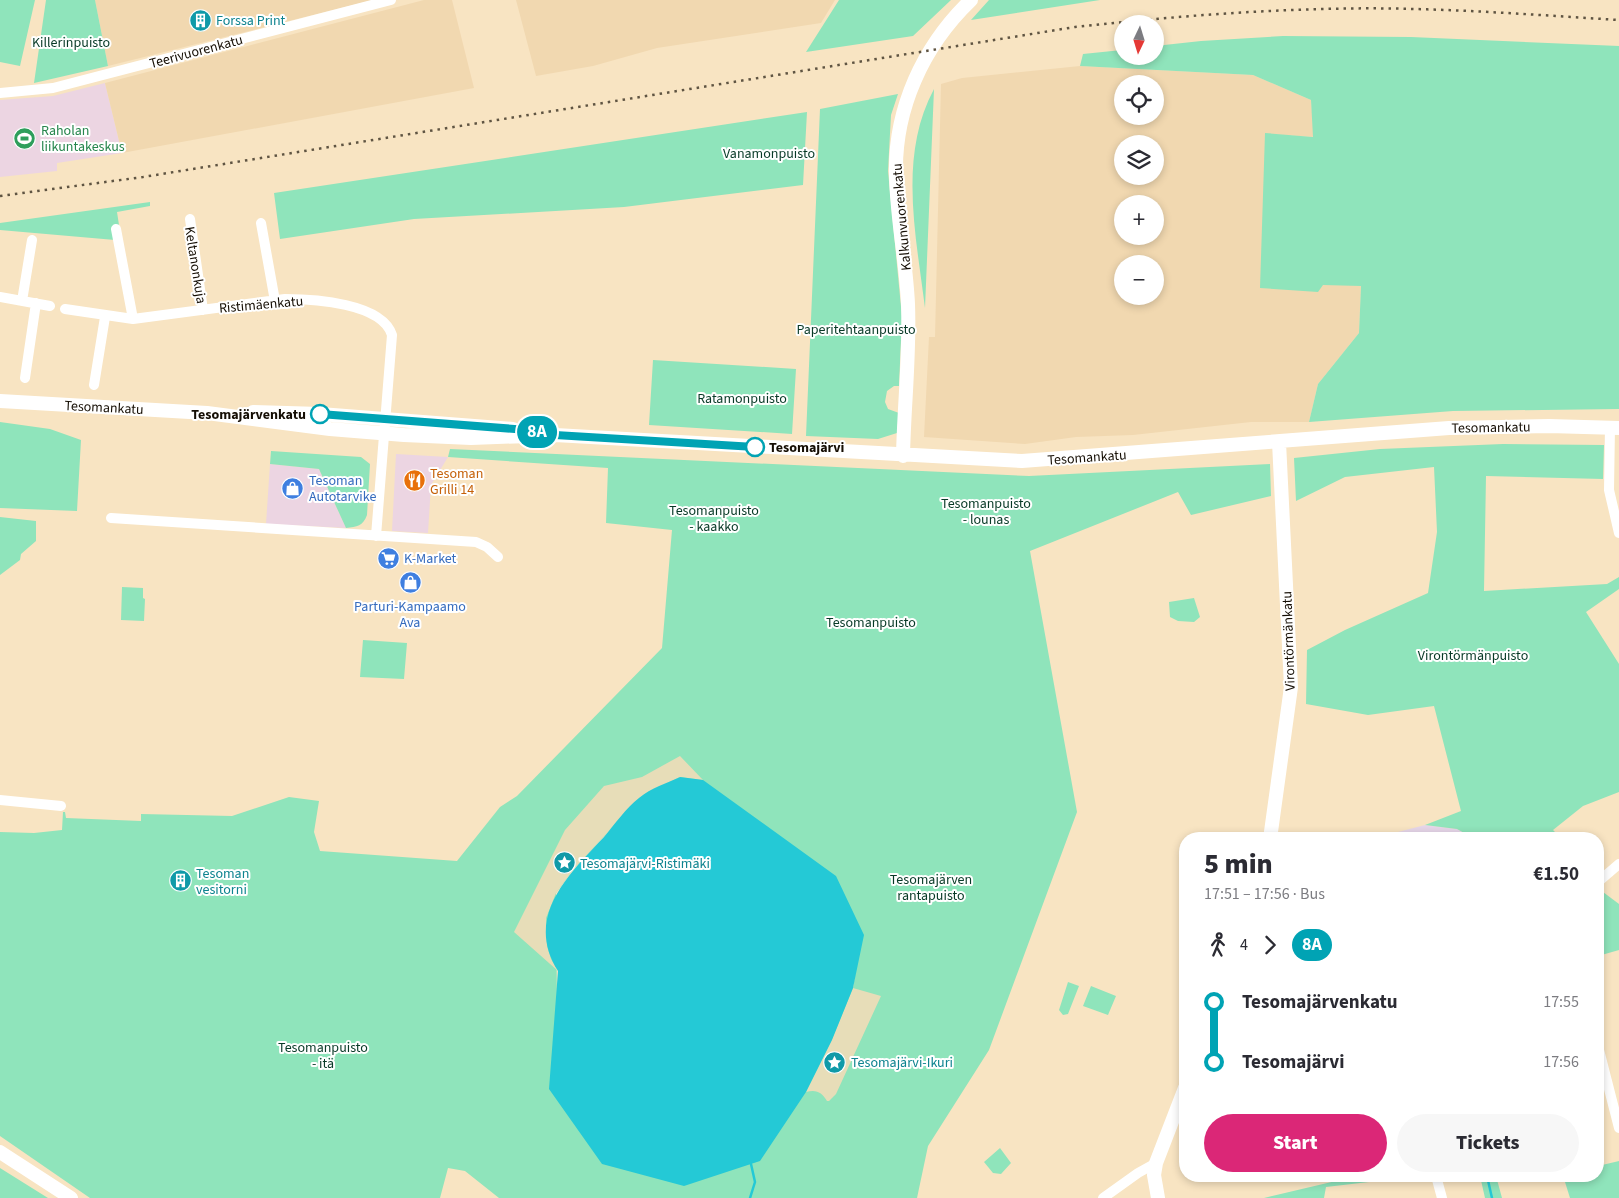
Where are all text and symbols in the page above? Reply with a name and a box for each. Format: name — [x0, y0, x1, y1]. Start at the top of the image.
building icon: Forssa Print — [188, 8, 212, 32]
place label: Forssa Print — [216, 11, 286, 31]
north arrow — [1114, 15, 1164, 65]
map controls — [1114, 15, 1164, 305]
street label: Teerivuorenkatu — [147, 30, 245, 74]
park label: Killerinpuisto — [32, 33, 110, 53]
button: locate — [1114, 75, 1164, 125]
place label: Raholan liikuntakeskus — [41, 121, 125, 157]
sports icon: Raholan liikuntakeskus — [13, 126, 37, 150]
button: layers — [1114, 135, 1164, 185]
park label: Vanamonpuisto — [723, 144, 815, 164]
street label: Kalkunvuorenkatu — [887, 162, 917, 271]
button: + — [1114, 195, 1164, 245]
street label: Keltanonkuja — [179, 225, 211, 305]
button: − — [1114, 255, 1164, 305]
street label: Ristimäenkatu — [218, 291, 304, 319]
park label: Paperitehtaanpuisto — [796, 320, 916, 340]
park label: Ratamonpuisto — [697, 389, 787, 409]
street label: Tesomankatu — [64, 396, 144, 420]
marker: Tesomajärvenkatu — [310, 404, 330, 424]
place label: Tesomajärvenkatu — [191, 405, 306, 425]
line badge: 8A — [514, 416, 560, 448]
street label: Tesomankatu — [1451, 417, 1531, 439]
text: 8A — [527, 419, 547, 444]
marker: Tesomajärvi — [745, 437, 765, 457]
place label: Tesomajärvi — [769, 438, 845, 458]
street label: Tesomankatu — [1047, 445, 1127, 471]
place label: Tesoman Grilli 14 — [430, 464, 483, 500]
restaurant icon: Tesoman Grilli 14 — [402, 469, 426, 493]
place label: Tesoman Autotarvike — [309, 471, 376, 507]
shop icon: Tesoman Autotarvike — [281, 476, 305, 500]
park label: Tesomanpuisto - lounas — [941, 494, 1031, 530]
park label: Tesomanpuisto - kaakko — [669, 501, 759, 537]
supermarket icon: K-Market — [376, 546, 400, 570]
place label: K-Market — [404, 549, 457, 569]
shop icon: Parturi-Kampaamo Ava — [398, 571, 422, 595]
street label: Virontörmänkatu — [1277, 591, 1301, 691]
place label: Parturi-Kampaamo Ava — [354, 597, 466, 633]
park label: Tesomanpuisto — [826, 613, 916, 633]
park label: Virontörmänpuisto — [1418, 646, 1528, 666]
text: 5 min — [1204, 844, 1273, 884]
place icon: Tesomajärvi-Ristimäki — [552, 851, 576, 875]
place label: Tesomajärvi-Ristimäki — [580, 854, 710, 874]
text: €1.50 — [1533, 861, 1579, 888]
place label: Tesoman vesitorni — [196, 864, 249, 900]
building icon: Tesoman vesitorni — [168, 869, 192, 893]
park label: Tesomajärven rantapuisto — [890, 870, 972, 906]
text: 17:51 – 17:56 · Bus — [1204, 883, 1325, 905]
icon: walk — [1204, 931, 1232, 959]
icon: forward — [1256, 931, 1284, 959]
text: 8A — [1302, 932, 1322, 957]
text: 4 — [1240, 934, 1248, 956]
text: Tesomajärvenkatu — [1242, 989, 1398, 1016]
text: 17:55 — [1543, 991, 1579, 1013]
park label: Tesomanpuisto - itä — [278, 1038, 368, 1074]
text: Tesomajärvi — [1242, 1049, 1344, 1076]
place icon: Tesomajärvi-Ikuri — [823, 1050, 847, 1074]
text: 17:56 — [1543, 1051, 1579, 1073]
place label: Tesomajärvi-Ikuri — [851, 1053, 953, 1073]
button: Start — [1204, 1114, 1387, 1172]
button: Tickets — [1397, 1114, 1579, 1172]

